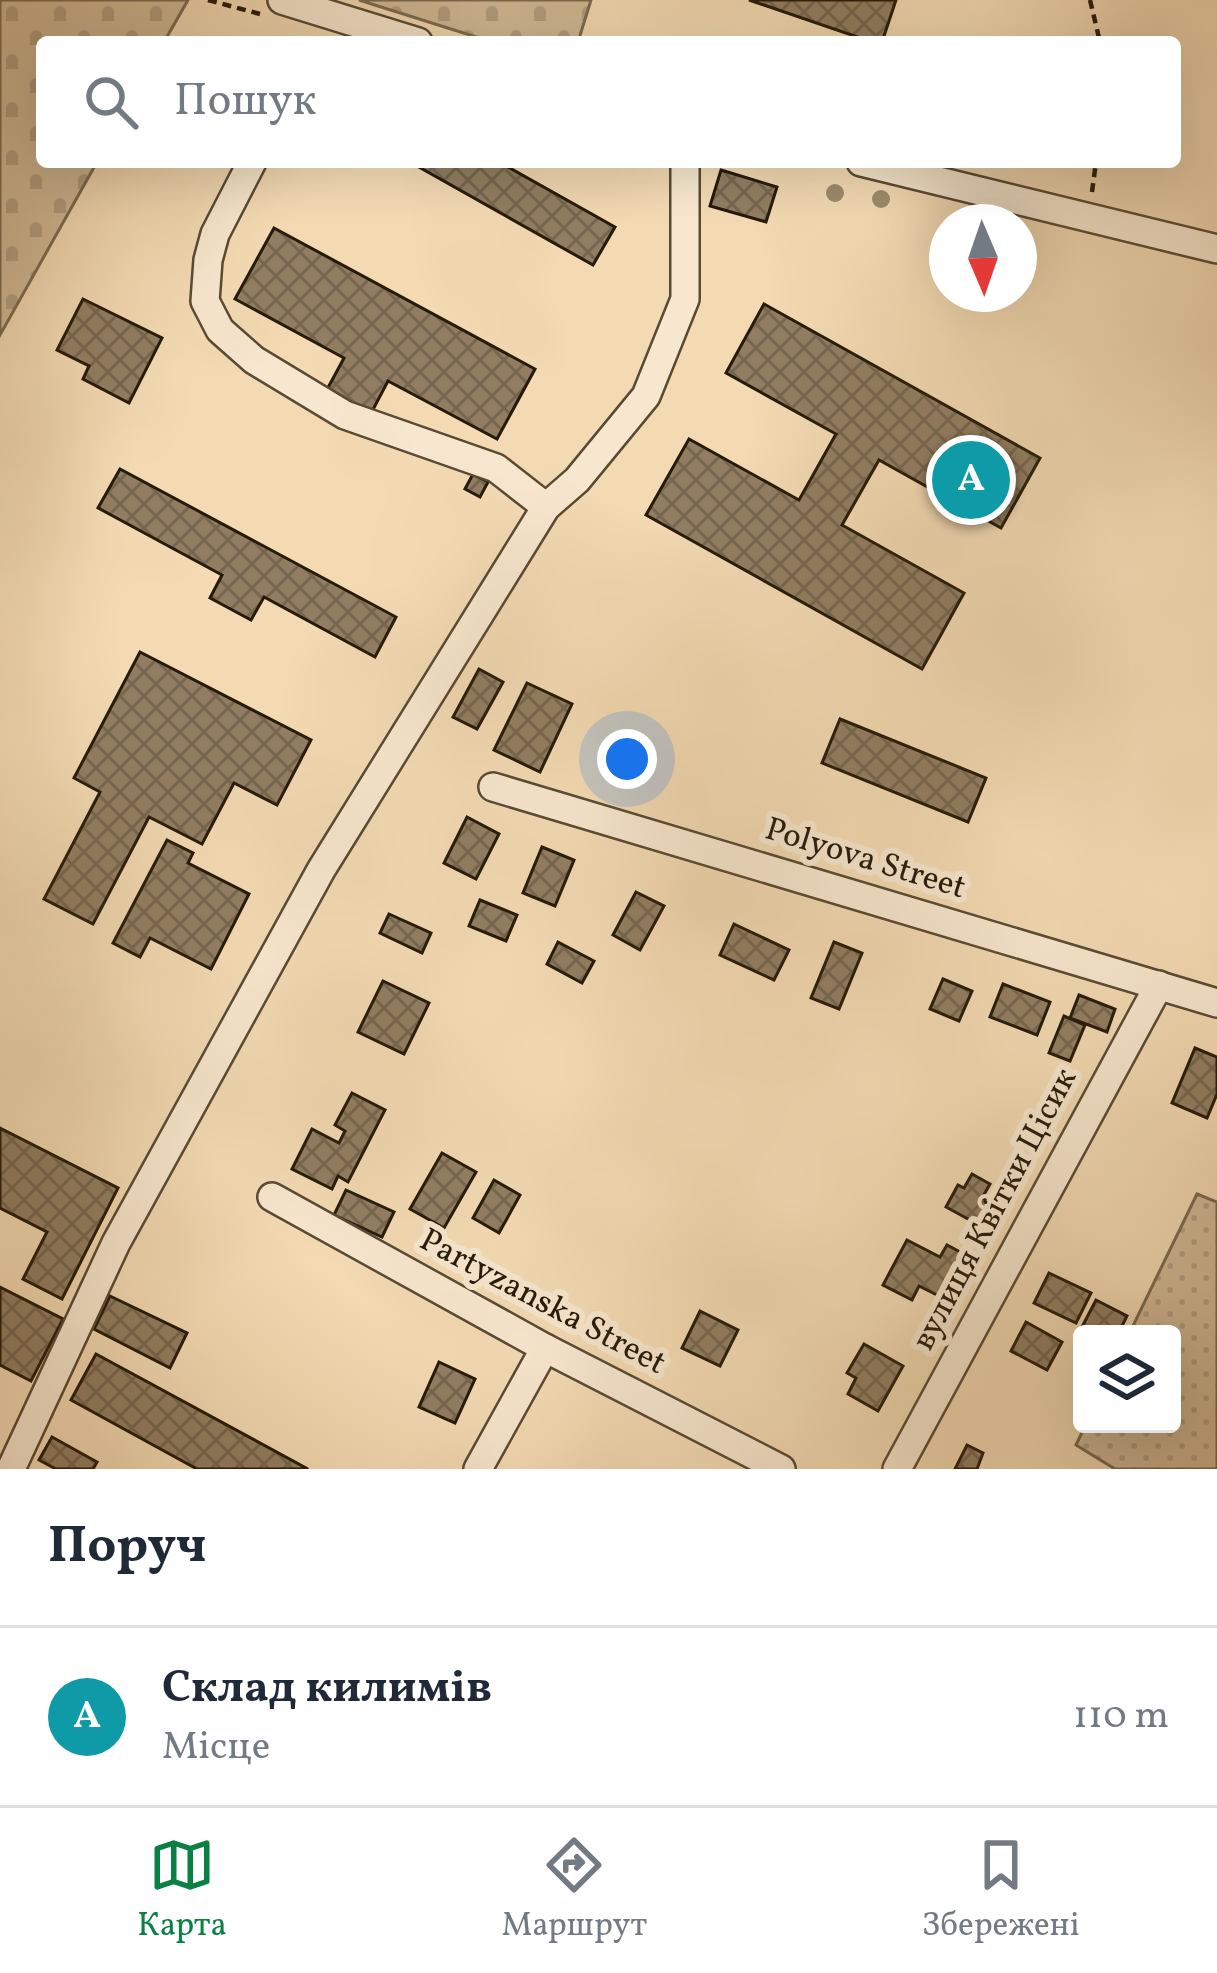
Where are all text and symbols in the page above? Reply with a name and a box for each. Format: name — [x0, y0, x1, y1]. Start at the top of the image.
search box — [36, 36, 1181, 168]
icon: search — [78, 69, 144, 135]
text: Пошук — [174, 71, 317, 134]
north arrow — [929, 204, 1037, 312]
pin: A — [932, 435, 1010, 525]
your location — [597, 729, 657, 789]
street label: Polyova Street — [759, 808, 971, 912]
street label: вулиця Квітки Цісик — [902, 1061, 1090, 1359]
street label: Partyzanska Street — [411, 1219, 673, 1387]
map controls — [1073, 1325, 1181, 1433]
button: layers — [1073, 1325, 1181, 1433]
text: Поруч — [48, 1512, 206, 1583]
text: Склад килимів — [162, 1658, 492, 1721]
text: A — [73, 1690, 101, 1744]
text: 110 m — [1073, 1690, 1169, 1744]
text: Місце — [162, 1721, 270, 1775]
tab: Карта — [137, 1832, 227, 1950]
tab: Маршрут — [501, 1832, 647, 1950]
tab: Збережені — [922, 1832, 1080, 1950]

